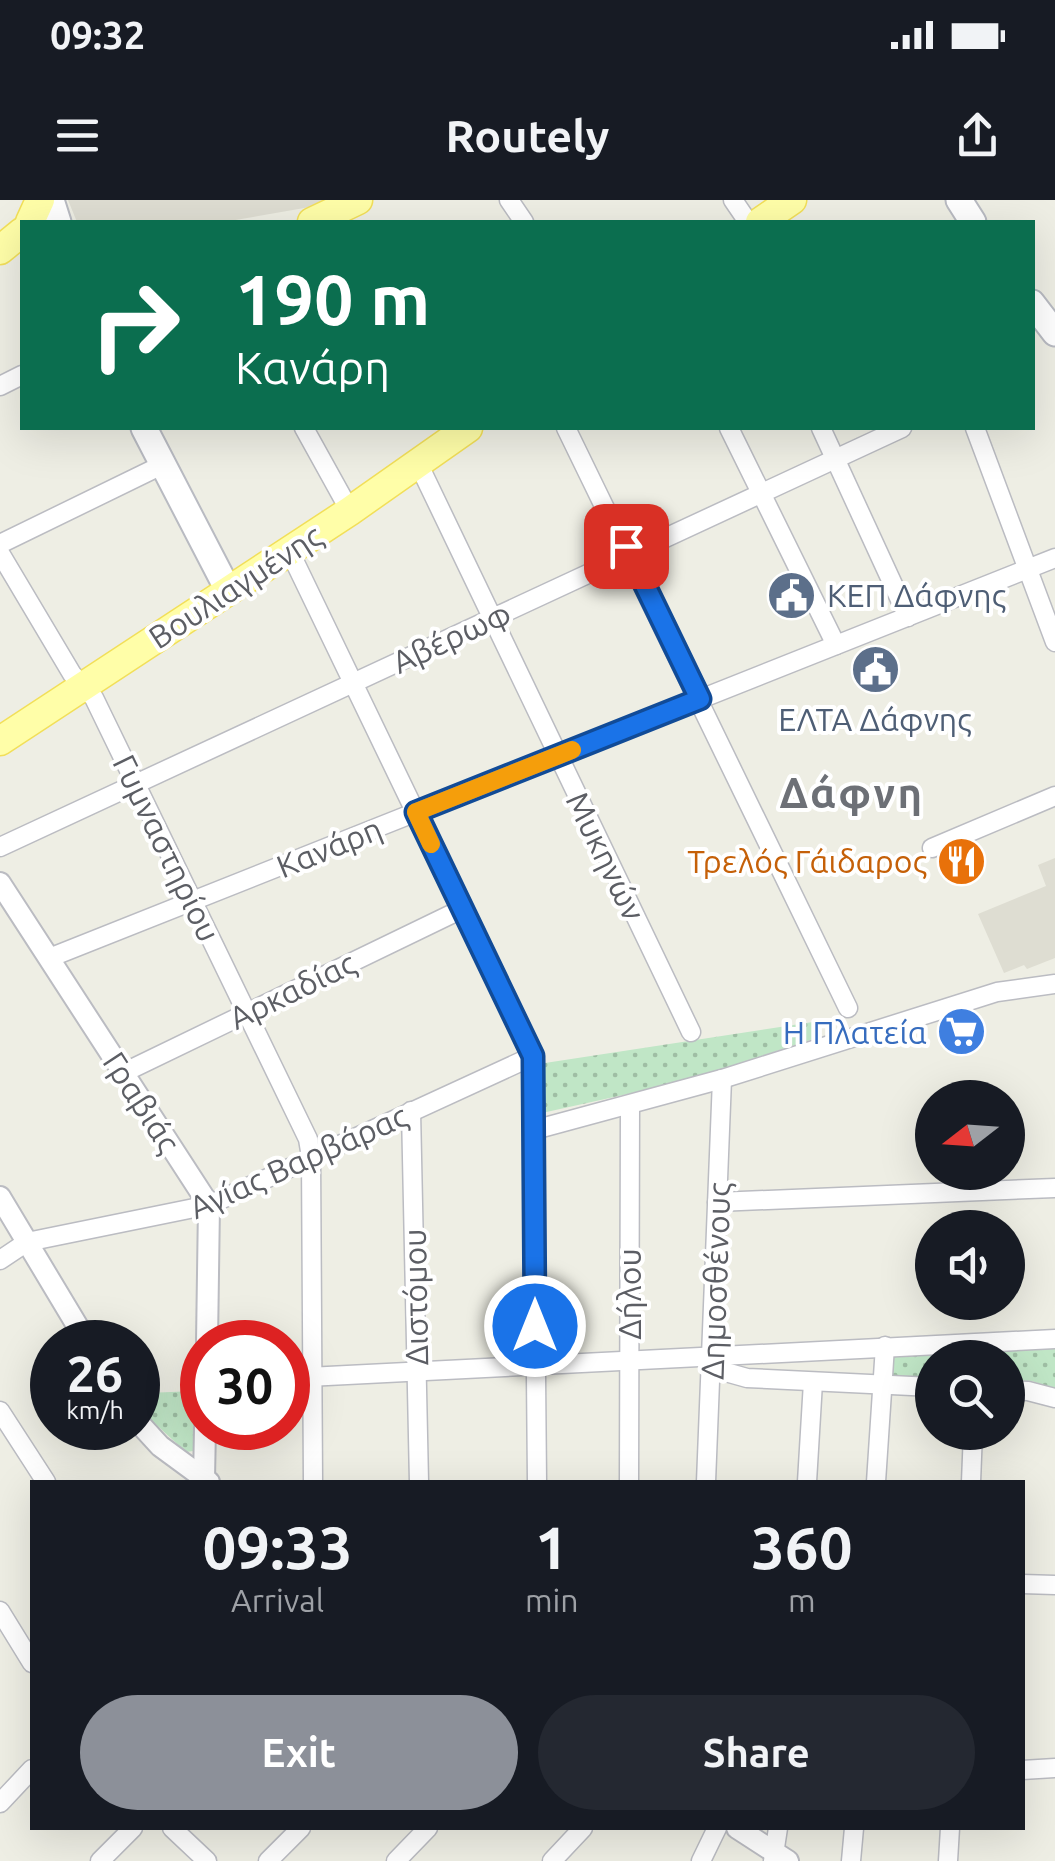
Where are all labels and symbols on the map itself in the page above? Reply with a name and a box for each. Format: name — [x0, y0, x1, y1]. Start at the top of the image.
pin — [584, 504, 669, 589]
street label: Βουλιαγμένης — [142, 517, 329, 656]
public building icon: ΚΕΠ Δάφνης — [766, 569, 818, 621]
place label: ΚΕΠ Δάφνης — [827, 577, 1006, 614]
street label: Αβέρωφ — [386, 594, 516, 680]
public building icon: ΕΛΤΑ Δάφνης — [849, 643, 901, 695]
place label: ΕΛΤΑ Δάφνης — [778, 701, 972, 738]
street label: Γυμναστηρίου — [106, 749, 228, 947]
district label: Δάφνη — [779, 769, 925, 816]
street label: Μυκηνών — [560, 786, 652, 926]
street label: Κανάρη — [271, 810, 387, 884]
restaurant icon: Τρελός Γάιδαρος — [936, 835, 988, 887]
place label: Τρελός Γάιδαρος — [687, 843, 927, 880]
street label: Αρκαδίας — [223, 944, 361, 1037]
supermarket icon: Η Πλατεία — [936, 1006, 988, 1058]
place label: Η Πλατεία — [783, 1014, 927, 1050]
street label: Γραβιάς — [96, 1045, 188, 1159]
north arrow — [915, 1080, 1025, 1190]
street label: Αγίας Βαρβάρας — [183, 1097, 413, 1226]
street label: Δημοσθένους — [694, 1182, 737, 1380]
street label: Διστόμου — [396, 1228, 434, 1366]
street label: Δήλου — [611, 1248, 647, 1340]
position arrow — [483, 1274, 587, 1378]
speed limit sign: 30 — [180, 1320, 310, 1450]

